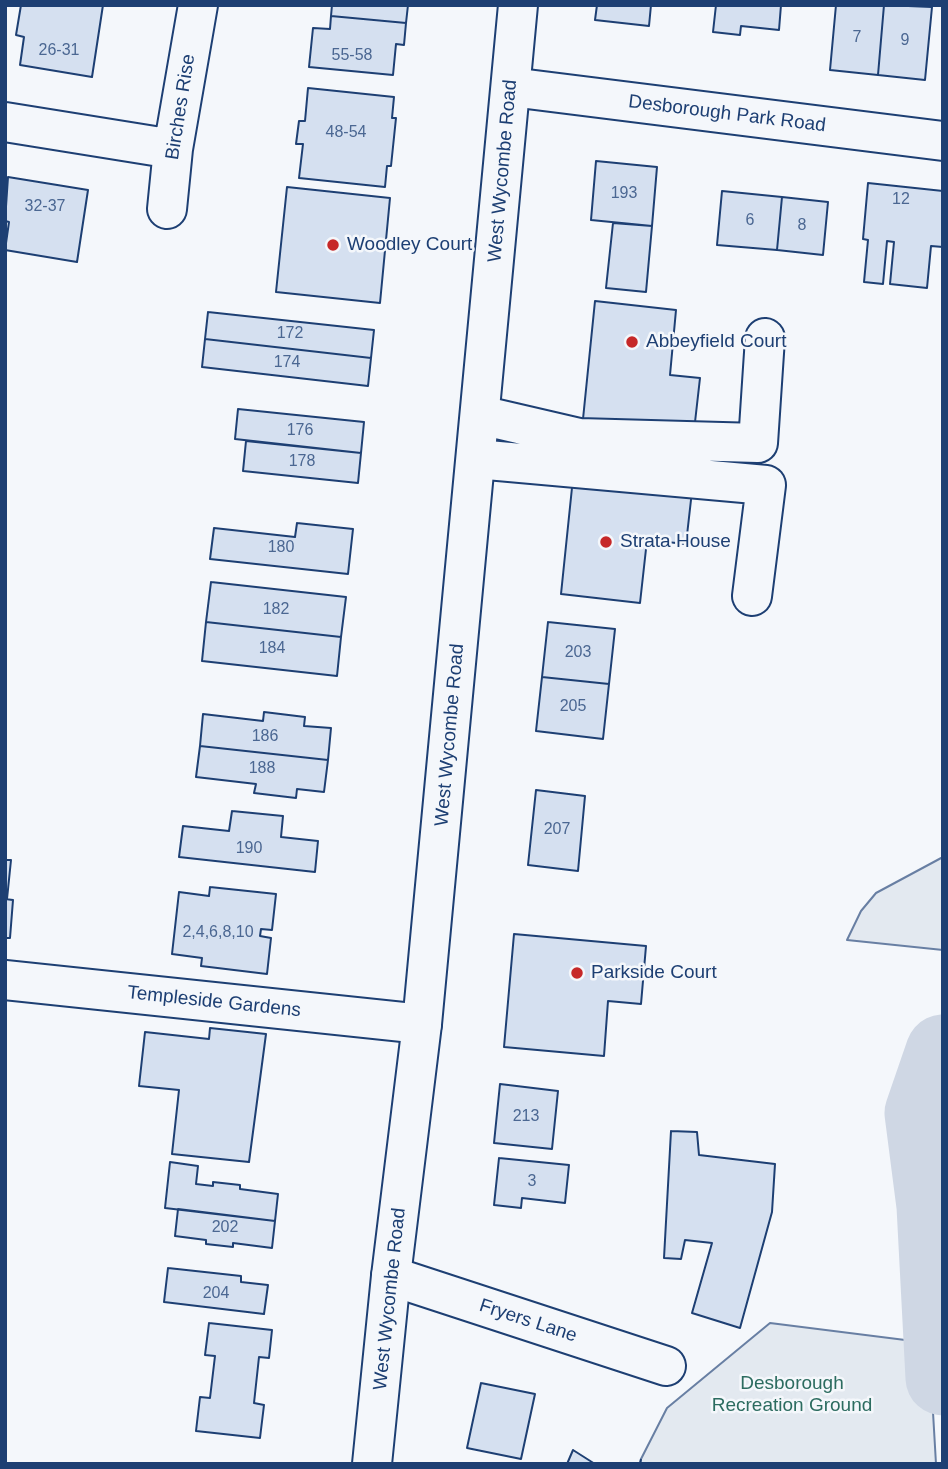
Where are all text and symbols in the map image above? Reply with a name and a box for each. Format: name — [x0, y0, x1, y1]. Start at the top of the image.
house number: 7 — [853, 28, 861, 48]
house number: 9 — [901, 31, 909, 51]
house number: 26-31 — [39, 41, 79, 61]
house number: 55-58 — [332, 46, 372, 66]
street label: Birches Rise — [161, 53, 201, 161]
street label: West Wycombe Road — [484, 79, 522, 263]
street label: Desborough Park Road — [627, 91, 827, 137]
house number: 48-54 — [326, 123, 366, 143]
house number: 193 — [611, 184, 637, 204]
house number: 12 — [892, 190, 910, 210]
house number: 32-37 — [25, 197, 65, 217]
house number: 6 — [746, 211, 754, 231]
house number: 8 — [798, 216, 806, 236]
place label: Woodley Court — [347, 234, 472, 256]
marker: Woodley Court — [325, 237, 341, 253]
house number: 172 — [277, 324, 303, 344]
place label: Abbeyfield Court — [646, 331, 786, 353]
marker: Abbeyfield Court — [624, 334, 640, 350]
house number: 174 — [274, 353, 300, 373]
house number: 176 — [287, 421, 313, 441]
house number: 178 — [289, 452, 315, 472]
place label: Strata House — [620, 531, 731, 553]
marker: Strata House — [598, 534, 614, 550]
house number: 180 — [268, 538, 294, 558]
house number: 182 — [263, 600, 289, 620]
house number: 184 — [259, 639, 285, 659]
street label: West Wycombe Road — [431, 643, 469, 827]
house number: 203 — [565, 643, 591, 663]
house number: 205 — [560, 697, 586, 717]
house number: 186 — [252, 727, 278, 747]
house number: 188 — [249, 759, 275, 779]
house number: 207 — [544, 820, 570, 840]
house number: 190 — [236, 839, 262, 859]
house number: 2,4,6,8,10 — [182, 923, 254, 943]
place label: Parkside Court — [591, 962, 717, 984]
marker: Parkside Court — [569, 965, 585, 981]
street label: Templeside Gardens — [126, 982, 302, 1022]
house number: 213 — [513, 1107, 539, 1127]
house number: 3 — [528, 1172, 536, 1192]
street label: West Wycombe Road — [369, 1207, 411, 1391]
house number: 202 — [212, 1218, 238, 1238]
house number: 204 — [203, 1284, 229, 1304]
street label: Fryers Lane — [476, 1294, 580, 1348]
park label: Desborough Recreation Ground — [712, 1373, 872, 1417]

